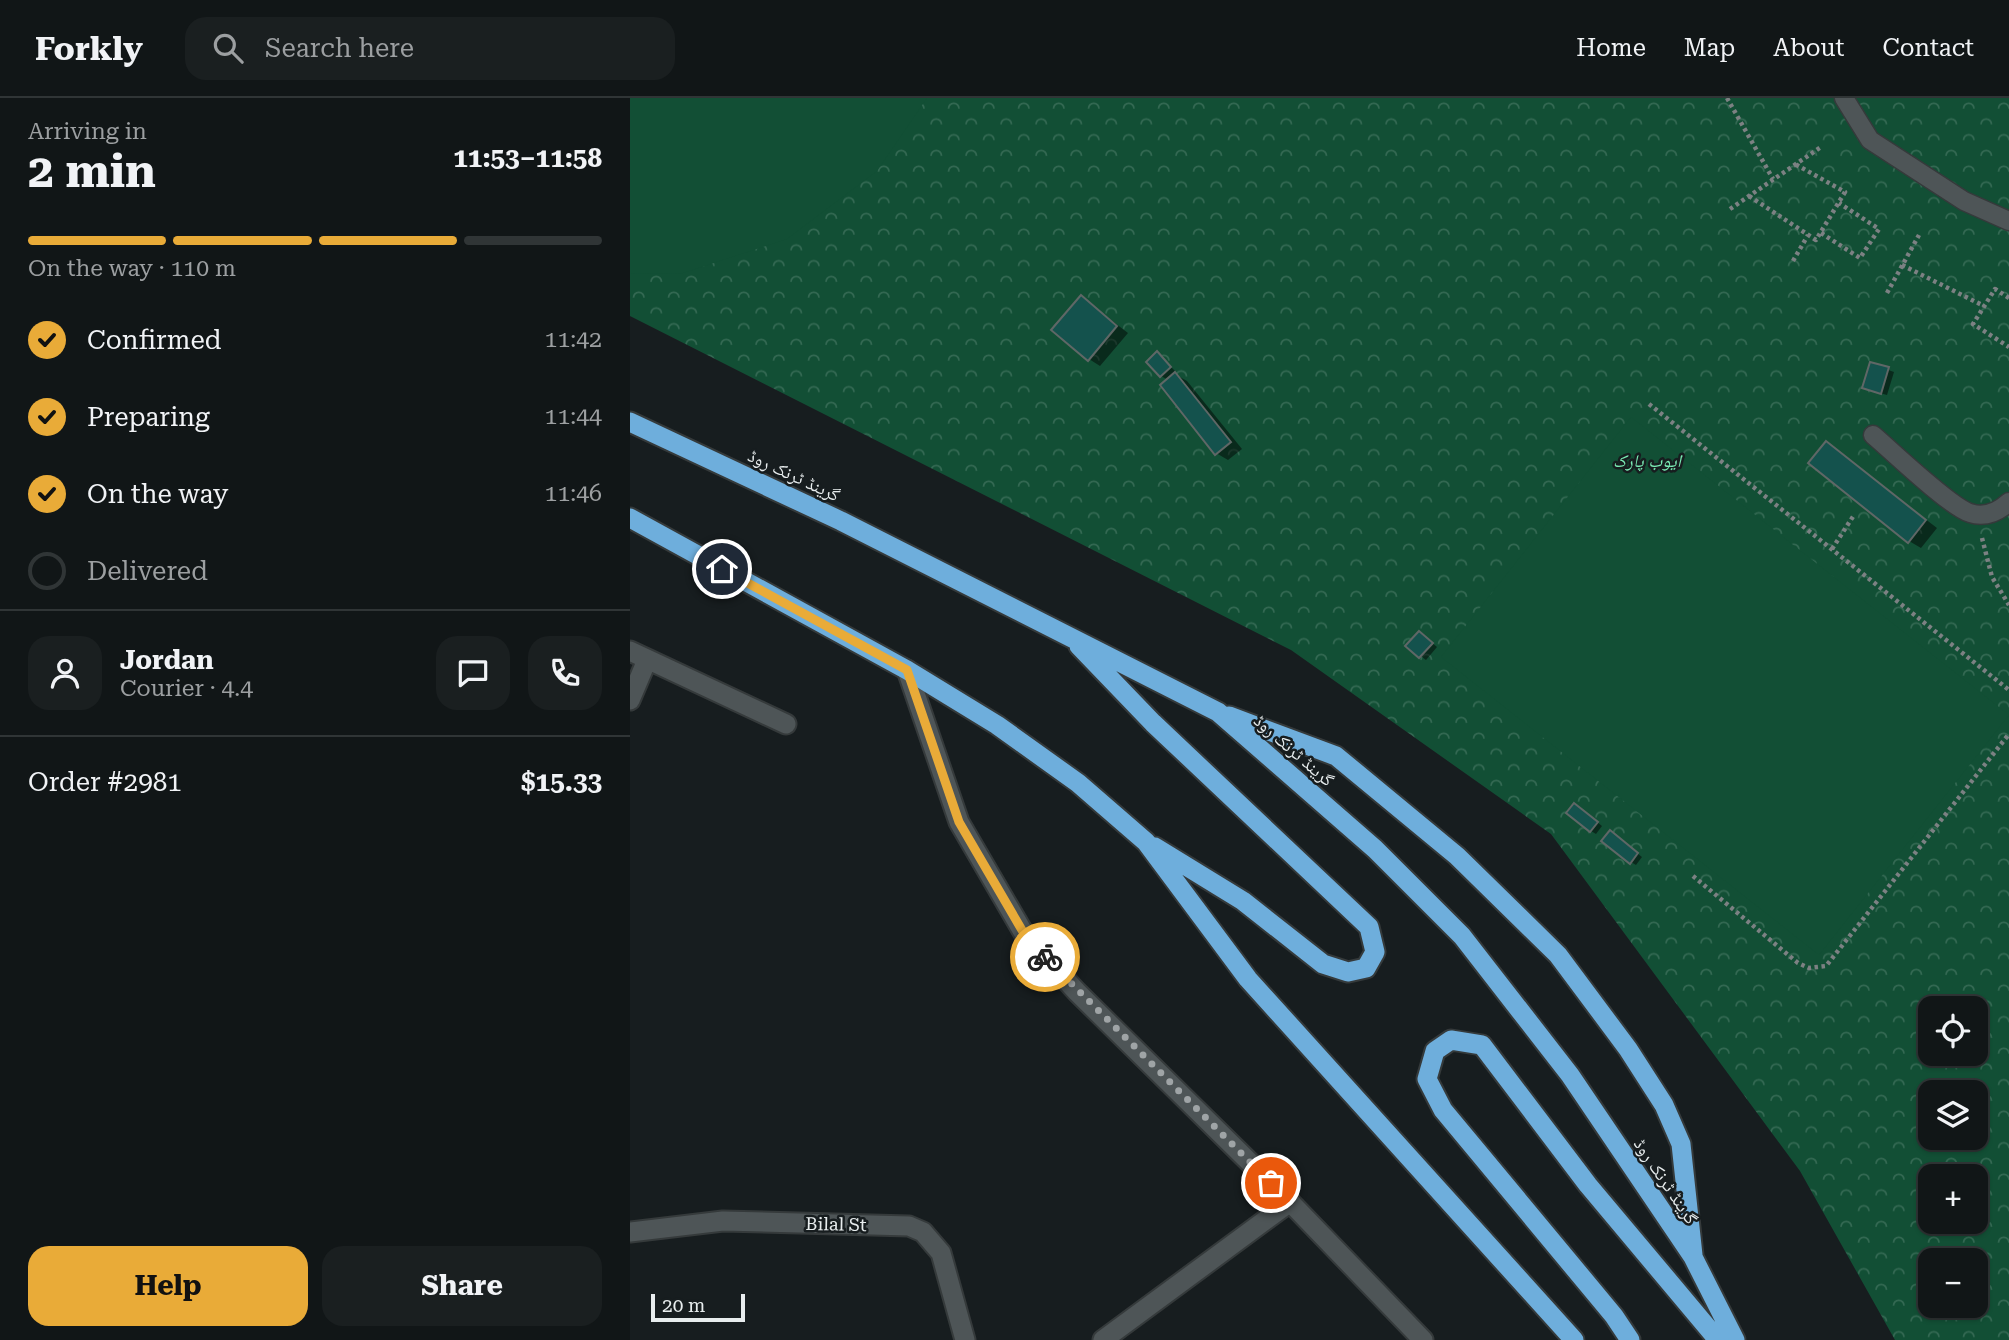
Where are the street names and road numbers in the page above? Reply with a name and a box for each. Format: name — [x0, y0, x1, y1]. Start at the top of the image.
street label: گرینڈ ٹرنک روڈ — [745, 445, 844, 506]
street label: گرینڈ ٹرنک روڈ — [1250, 710, 1339, 791]
street label: گرینڈ ٹرنک روڈ — [1629, 1134, 1703, 1229]
street label: Bilal St — [805, 1213, 867, 1235]

